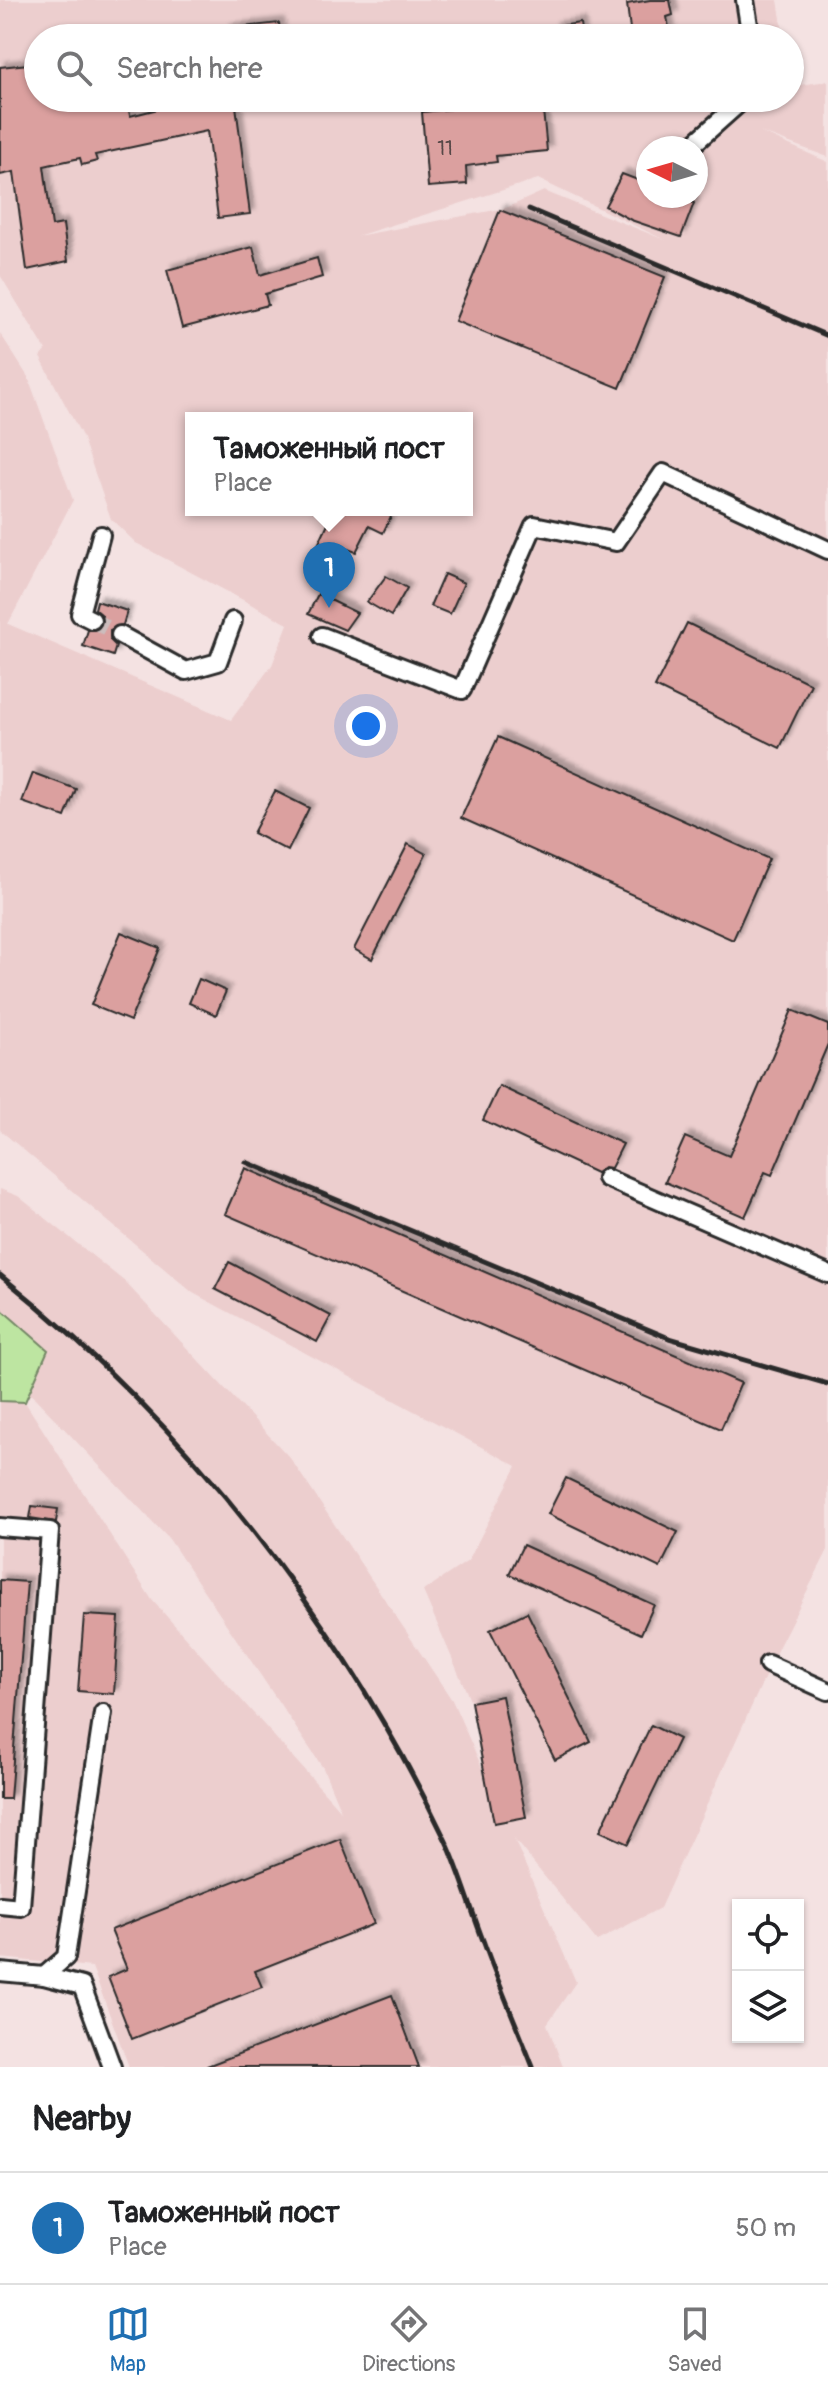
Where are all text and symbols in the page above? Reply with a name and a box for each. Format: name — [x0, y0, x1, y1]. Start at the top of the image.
search box — [24, 24, 804, 112]
icon: search — [52, 46, 96, 90]
text: Search here — [116, 50, 263, 87]
house number: 11 — [437, 136, 453, 161]
north arrow — [636, 136, 708, 208]
popup — [185, 412, 473, 516]
text: Таможенный пост — [213, 430, 445, 467]
text: Place — [213, 467, 272, 499]
pin: 1 — [303, 542, 355, 608]
your location — [346, 706, 386, 746]
map controls — [732, 1899, 804, 2043]
button: locate — [732, 1899, 804, 1971]
button: layers — [732, 1971, 804, 2043]
text: Nearby — [32, 2098, 131, 2141]
text: Таможенный пост — [108, 2194, 340, 2231]
text: 1 — [53, 2212, 63, 2244]
text: 50 m — [735, 2212, 796, 2244]
text: Place — [108, 2231, 167, 2263]
tab: Map — [106, 2302, 150, 2378]
tab: Directions — [362, 2302, 455, 2378]
tab: Saved — [667, 2302, 722, 2378]

